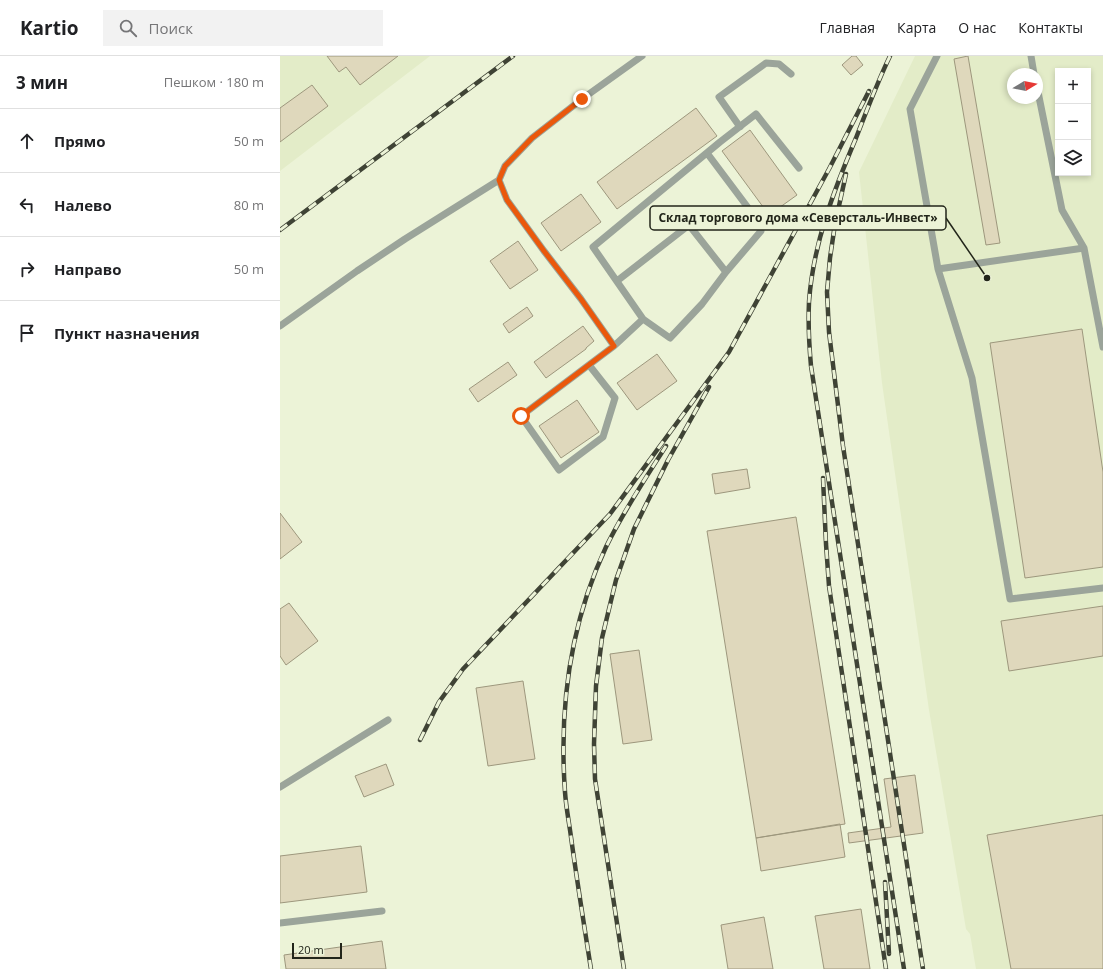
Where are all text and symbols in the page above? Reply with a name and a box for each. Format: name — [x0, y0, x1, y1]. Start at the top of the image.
search box — [103, 10, 383, 46]
text: Kartio — [20, 15, 79, 41]
icon: search — [117, 17, 139, 39]
text: Поиск — [149, 18, 193, 38]
text: Главная — [820, 18, 875, 37]
text: Карта — [897, 18, 936, 37]
text: О нас — [958, 18, 996, 37]
text: Контакты — [1018, 18, 1083, 37]
north arrow — [1007, 68, 1043, 104]
map controls — [1055, 68, 1091, 176]
button: + — [1055, 68, 1091, 104]
text: 3 мин — [16, 71, 68, 94]
text: Пешком · 180 m — [164, 73, 264, 91]
route end — [573, 90, 591, 108]
button: − — [1055, 104, 1091, 140]
icon: ahead — [16, 130, 38, 152]
text: Прямо — [54, 131, 106, 151]
text: 50 m — [234, 132, 264, 150]
button: layers — [1055, 140, 1091, 176]
icon: left — [16, 194, 38, 216]
text: Налево — [54, 195, 112, 215]
text: 80 m — [234, 196, 264, 214]
callout: Склад торгового дома «Северсталь-Инвест» — [650, 206, 946, 230]
text: Склад торгового дома «Северсталь-Инвест» — [658, 209, 938, 226]
icon: right — [16, 258, 38, 280]
text: Направо — [54, 259, 122, 279]
text: 50 m — [234, 260, 264, 278]
icon: arrive — [16, 322, 38, 344]
text: Пункт назначения — [54, 323, 200, 343]
route start — [512, 407, 530, 425]
scale bar — [292, 941, 342, 960]
text: 20 m — [298, 942, 324, 957]

